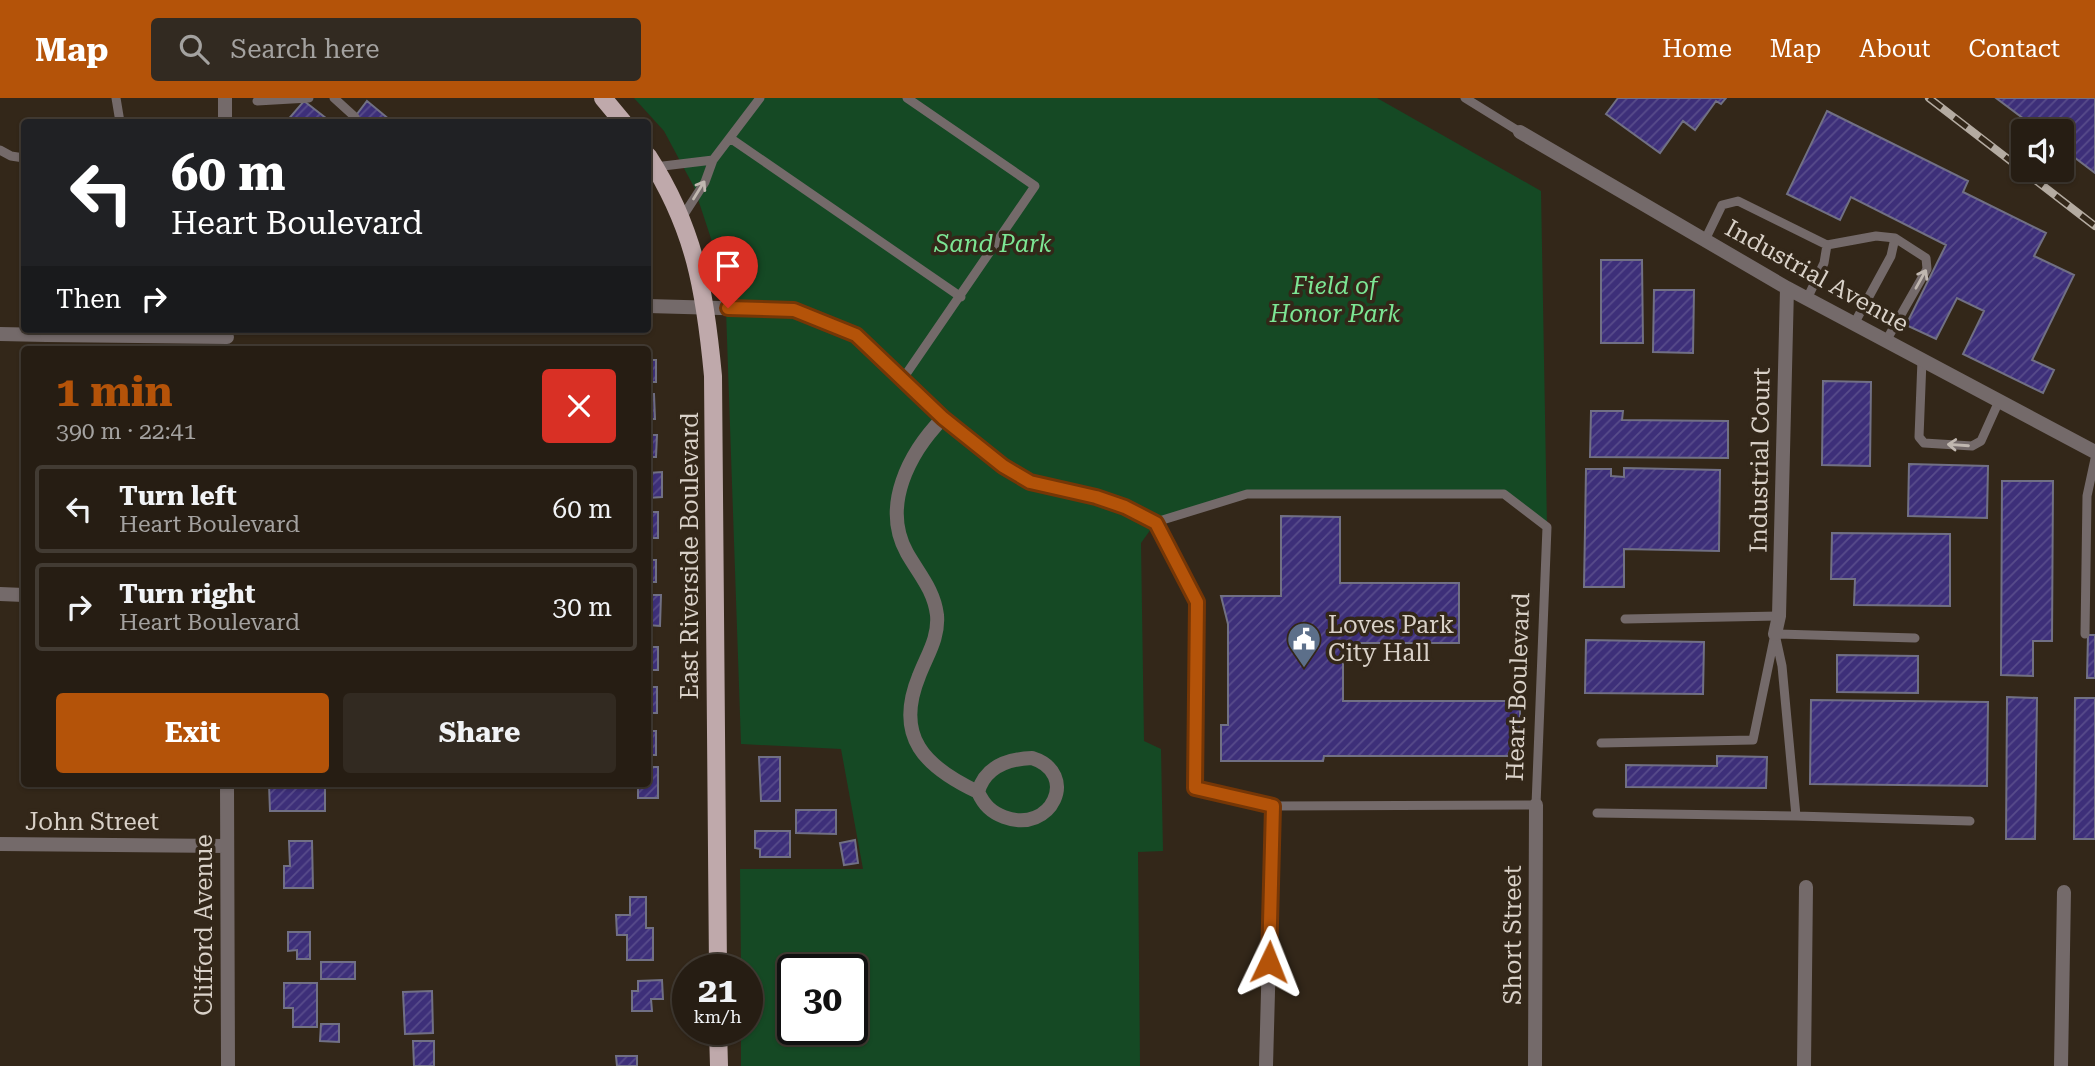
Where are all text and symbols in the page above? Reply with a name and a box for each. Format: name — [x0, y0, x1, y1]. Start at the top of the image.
search box — [151, 18, 641, 81]
text: Map — [35, 30, 109, 69]
icon: search — [175, 30, 213, 68]
text: Search here — [231, 34, 380, 64]
text: Home — [1662, 35, 1732, 63]
text: Map — [1770, 35, 1821, 63]
text: About — [1859, 35, 1930, 63]
text: Contact — [1968, 35, 2060, 63]
map controls — [2011, 119, 2074, 182]
button: sound — [2011, 119, 2074, 182]
text: 60 m — [171, 145, 286, 202]
icon: left — [56, 147, 147, 238]
one-way arrow — [693, 181, 707, 201]
text: Heart Boulevard — [171, 204, 423, 242]
street label: Industrial Avenue — [1720, 214, 1914, 338]
park label: Sand Park — [933, 230, 1052, 258]
pin — [698, 236, 758, 308]
icon: arrive — [709, 247, 747, 285]
one-way arrow — [1914, 269, 1928, 289]
park label: Field of Honor Park — [1269, 272, 1400, 328]
icon: right — [135, 280, 173, 318]
text: Then — [56, 284, 121, 314]
text: 1 min — [56, 367, 173, 416]
street label: Industrial Court — [1744, 367, 1776, 553]
button: close — [542, 369, 616, 443]
street label: East Riverside Boulevard — [676, 412, 704, 700]
text: 390 m · 22:41 — [56, 418, 196, 445]
one-way arrow — [1947, 438, 1970, 451]
text: Turn left — [119, 481, 237, 511]
icon: left — [60, 490, 98, 528]
text: 60 m — [553, 494, 612, 524]
text: Heart Boulevard — [119, 511, 300, 538]
text: Turn right — [119, 579, 255, 609]
icon: right — [60, 588, 98, 626]
text: 30 m — [553, 592, 612, 622]
street label: Heart Boulevard — [1501, 592, 1535, 782]
text: Heart Boulevard — [119, 609, 300, 636]
place label: Loves Park City Hall — [1328, 611, 1454, 667]
public building icon: Loves Park City Hall — [1285, 620, 1323, 669]
button: Exit — [56, 693, 329, 773]
button: Share — [343, 693, 616, 773]
street label: John Street — [25, 808, 159, 836]
street label: Clifford Avenue — [190, 834, 218, 1016]
street label: Short Street — [1499, 865, 1527, 1005]
position arrow — [1232, 925, 1306, 999]
speed limit sign: 30 — [777, 954, 868, 1045]
text: 21 — [698, 970, 737, 1011]
text: km/h — [693, 1006, 742, 1027]

